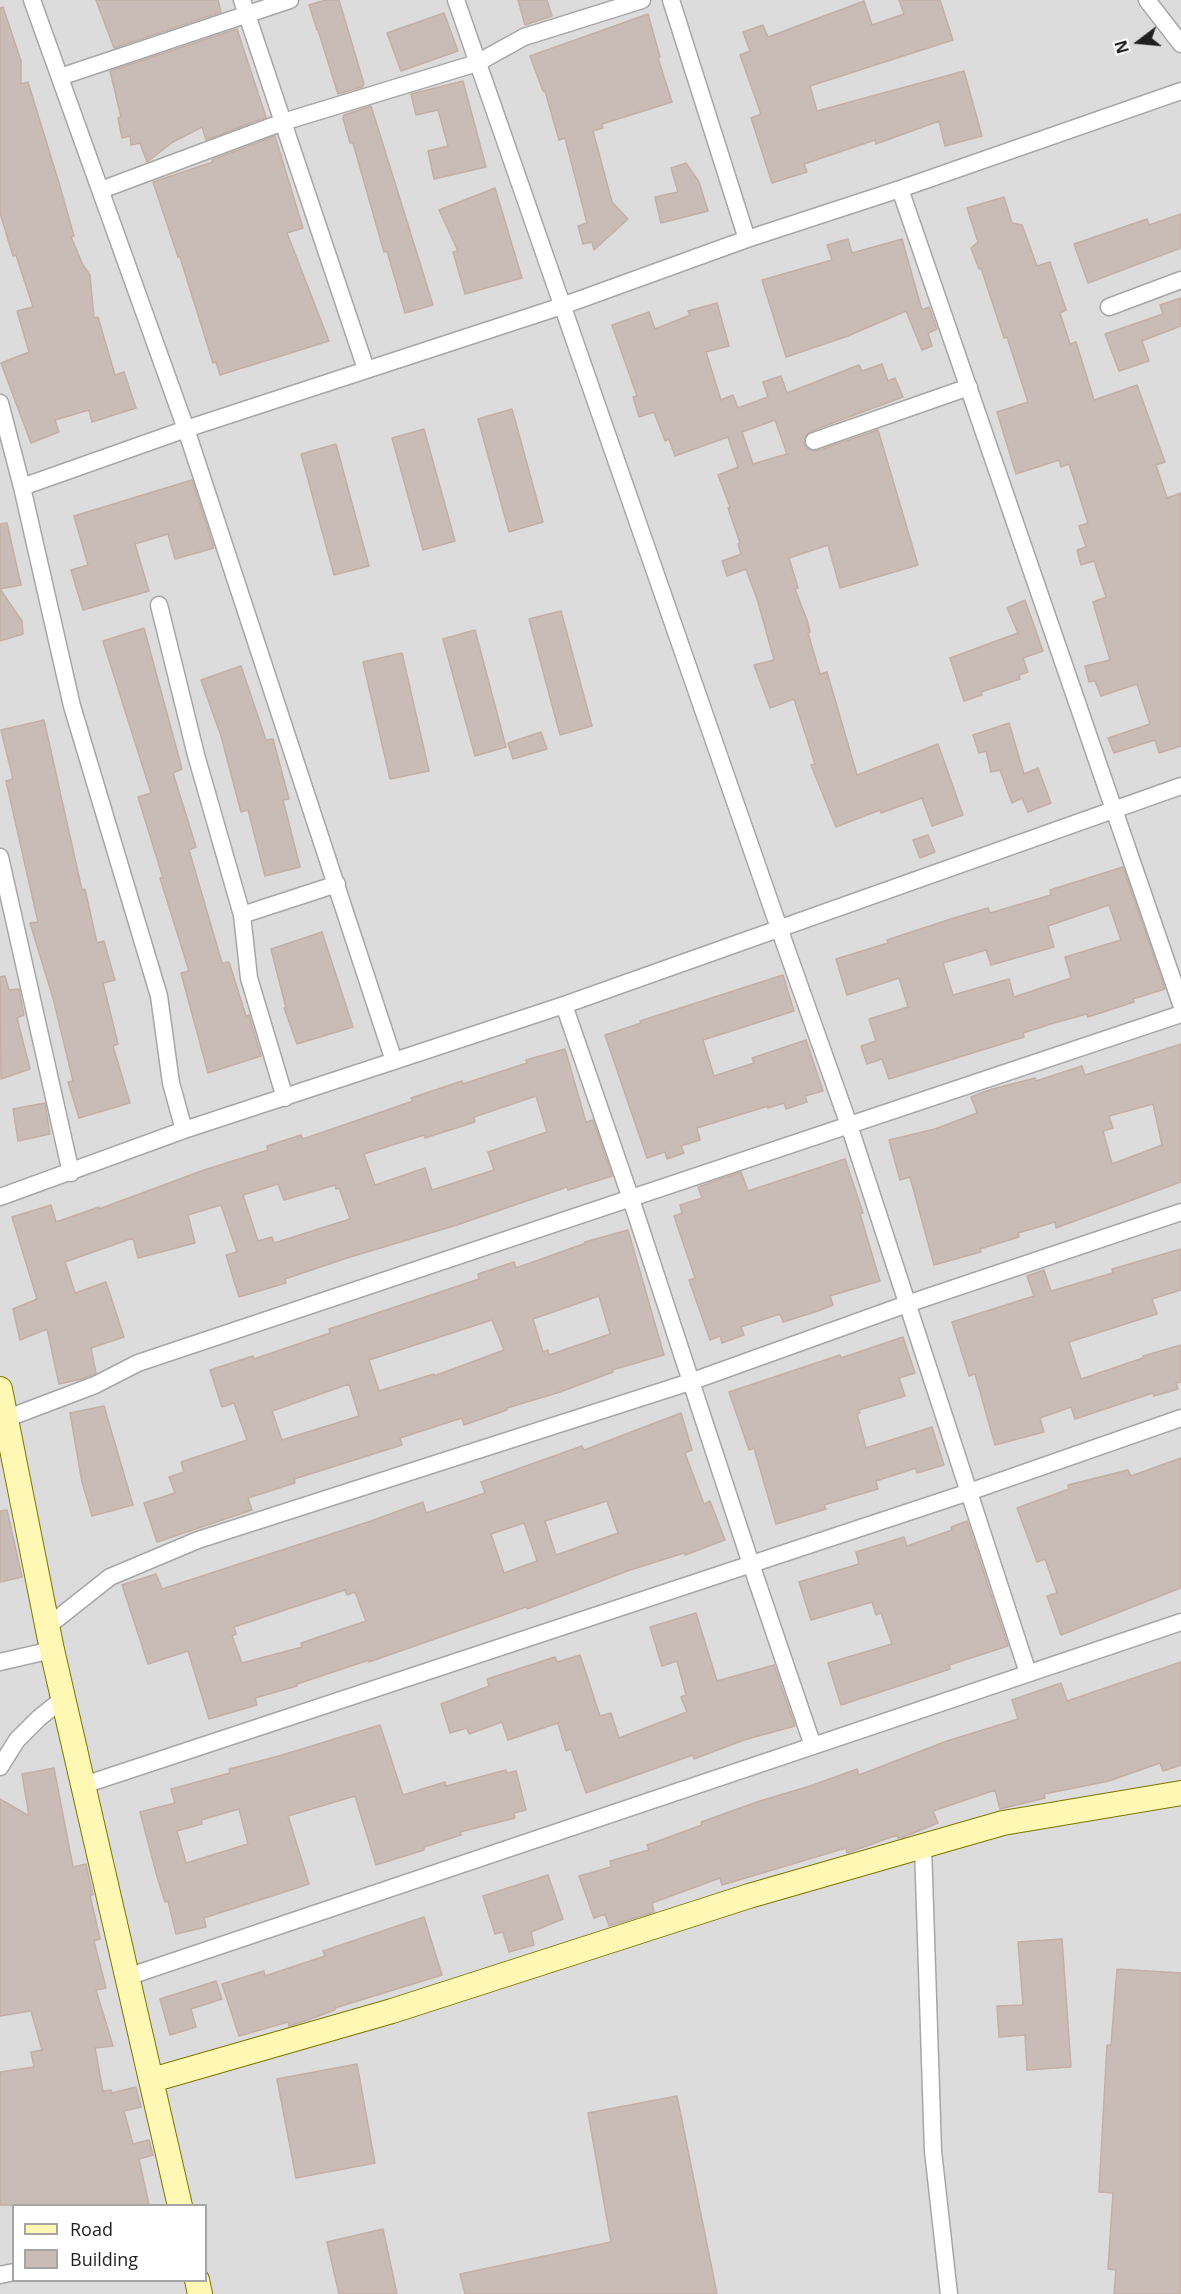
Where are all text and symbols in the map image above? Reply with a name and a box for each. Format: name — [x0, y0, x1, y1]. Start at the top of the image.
north arrow — [1109, 12, 1169, 72]
text: N — [1109, 38, 1134, 56]
legend — [12, 2204, 207, 2282]
text: Road — [70, 2217, 113, 2241]
text: Building — [70, 2247, 138, 2271]

